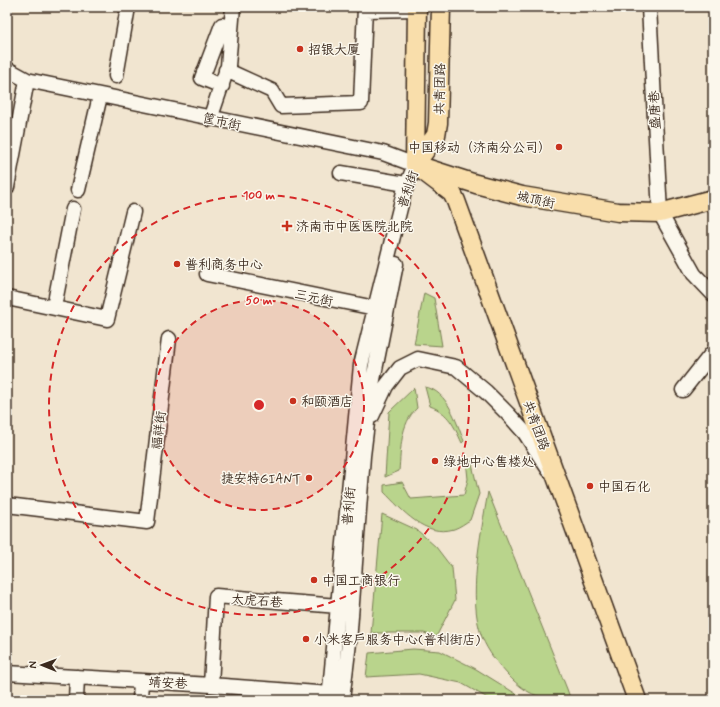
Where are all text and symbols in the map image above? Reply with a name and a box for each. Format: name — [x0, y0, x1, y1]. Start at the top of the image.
place label: 招银大厦 — [308, 42, 360, 59]
marker: 招银大厦 — [295, 44, 305, 54]
street label: 共青团路 — [432, 63, 449, 115]
street label: 盛唐巷 — [646, 90, 665, 130]
street label: 筐市街 — [201, 110, 243, 135]
place label: 中国移动（济南分公司） — [408, 140, 551, 157]
marker: 中国移动（济南分公司） — [554, 142, 564, 152]
street label: 普利街 — [394, 168, 423, 211]
text: 100 m — [243, 188, 276, 204]
street label: 城顶街 — [515, 188, 557, 213]
place label: 济南市中医医院北院 — [296, 219, 413, 236]
marker: 济南市中医医院北院 — [281, 220, 293, 232]
place label: 普利商务中心 — [185, 257, 263, 274]
marker: 普利商务中心 — [172, 259, 182, 269]
street label: 三元街 — [293, 286, 335, 311]
text: 50 m — [246, 293, 273, 309]
place label: 和颐酒店 — [301, 394, 353, 411]
marker: 和颐酒店 — [288, 396, 298, 406]
centre of rings — [252, 398, 266, 412]
street label: 共青团路 — [519, 398, 552, 453]
street label: 福祥街 — [149, 410, 170, 451]
place label: 绿地中心售楼处 — [443, 454, 534, 471]
marker: 绿地中心售楼处 — [430, 456, 440, 466]
place label: 捷安特GIANT — [221, 471, 301, 488]
marker: 捷安特GIANT — [304, 473, 314, 483]
place label: 中国石化 — [598, 479, 650, 496]
marker: 中国石化 — [585, 481, 595, 491]
street label: 普利街 — [339, 486, 360, 526]
place label: 中国工商银行 — [322, 573, 400, 590]
marker: 中国工商银行 — [309, 575, 319, 585]
street label: 太虎石巷 — [230, 591, 283, 612]
place label: 小米客户服务中心(普利街店) — [314, 632, 481, 649]
marker: 小米客户服务中心(普利街店) — [301, 634, 311, 644]
north arrow — [22, 645, 62, 685]
text: N — [26, 661, 40, 669]
street label: 靖安巷 — [148, 674, 188, 693]

